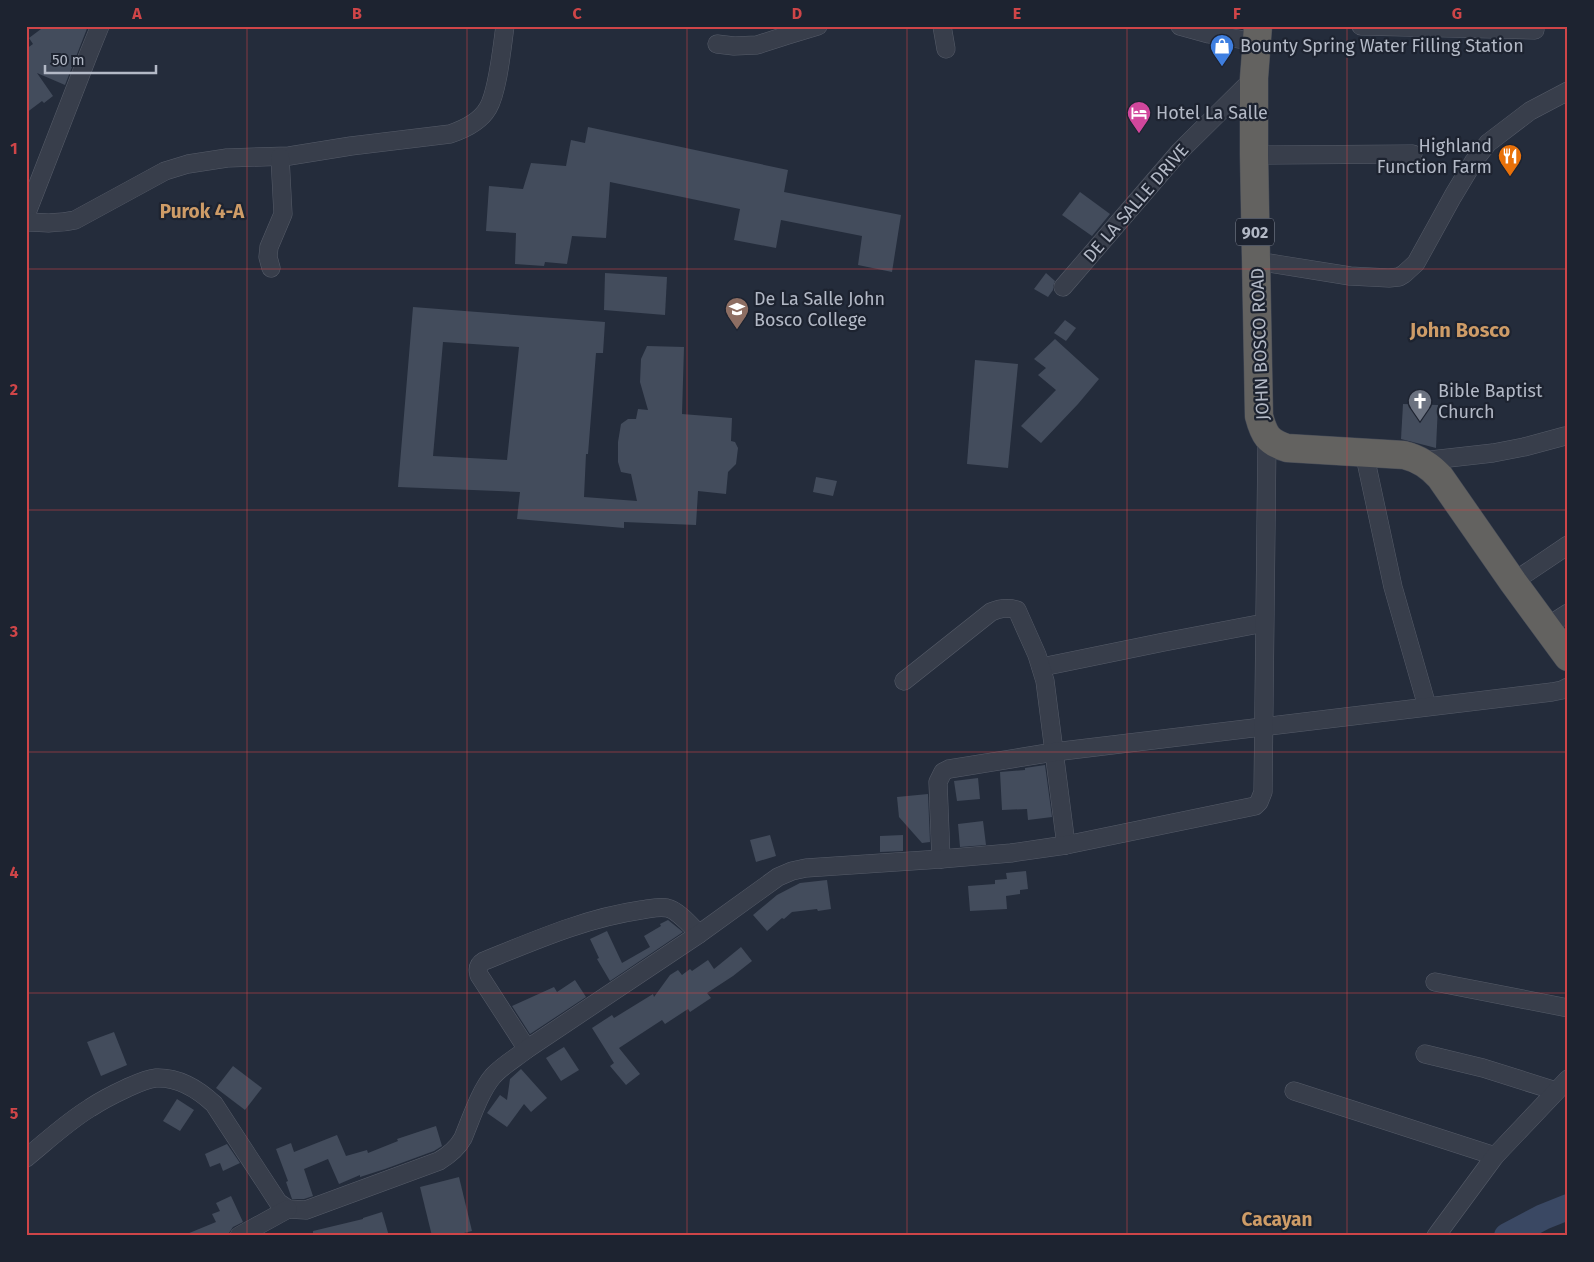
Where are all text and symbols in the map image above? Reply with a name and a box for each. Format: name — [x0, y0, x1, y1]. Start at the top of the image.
text: A — [131, 4, 142, 23]
text: B — [352, 4, 362, 23]
text: C — [572, 4, 582, 23]
text: D — [792, 4, 802, 23]
text: E — [1013, 4, 1021, 23]
text: F — [1233, 4, 1241, 23]
text: G — [1452, 4, 1462, 23]
shop icon: Bounty Spring Water Filling Station — [1209, 33, 1235, 67]
place label: Bounty Spring Water Filling Station — [1240, 35, 1524, 57]
scale bar — [45, 42, 156, 74]
text: 50 m — [52, 51, 85, 69]
hotel icon: Hotel La Salle — [1126, 100, 1152, 134]
place label: Hotel La Salle — [1156, 102, 1268, 124]
place label: Highland Function Farm — [1377, 135, 1492, 178]
text: 1 — [10, 139, 18, 158]
street label: DE LA SALLE DRIVE — [1079, 139, 1193, 267]
restaurant icon: Highland Function Farm — [1497, 143, 1523, 177]
district label: Purok 4-A — [160, 200, 245, 223]
road number: 902 — [1236, 218, 1274, 246]
street label: JOHN BOSCO ROAD — [1246, 267, 1274, 421]
place label: De La Salle John Bosco College — [754, 288, 885, 331]
school or university icon: De La Salle John Bosco College — [724, 296, 750, 330]
district label: John Bosco — [1409, 318, 1511, 342]
text: 2 — [10, 380, 18, 399]
place label: Bible Baptist Church — [1438, 380, 1543, 423]
church icon: Bible Baptist Church — [1407, 388, 1433, 422]
text: 3 — [9, 622, 18, 641]
text: 4 — [9, 863, 19, 882]
text: 5 — [10, 1104, 19, 1123]
district label: Cacayan — [1242, 1208, 1312, 1231]

